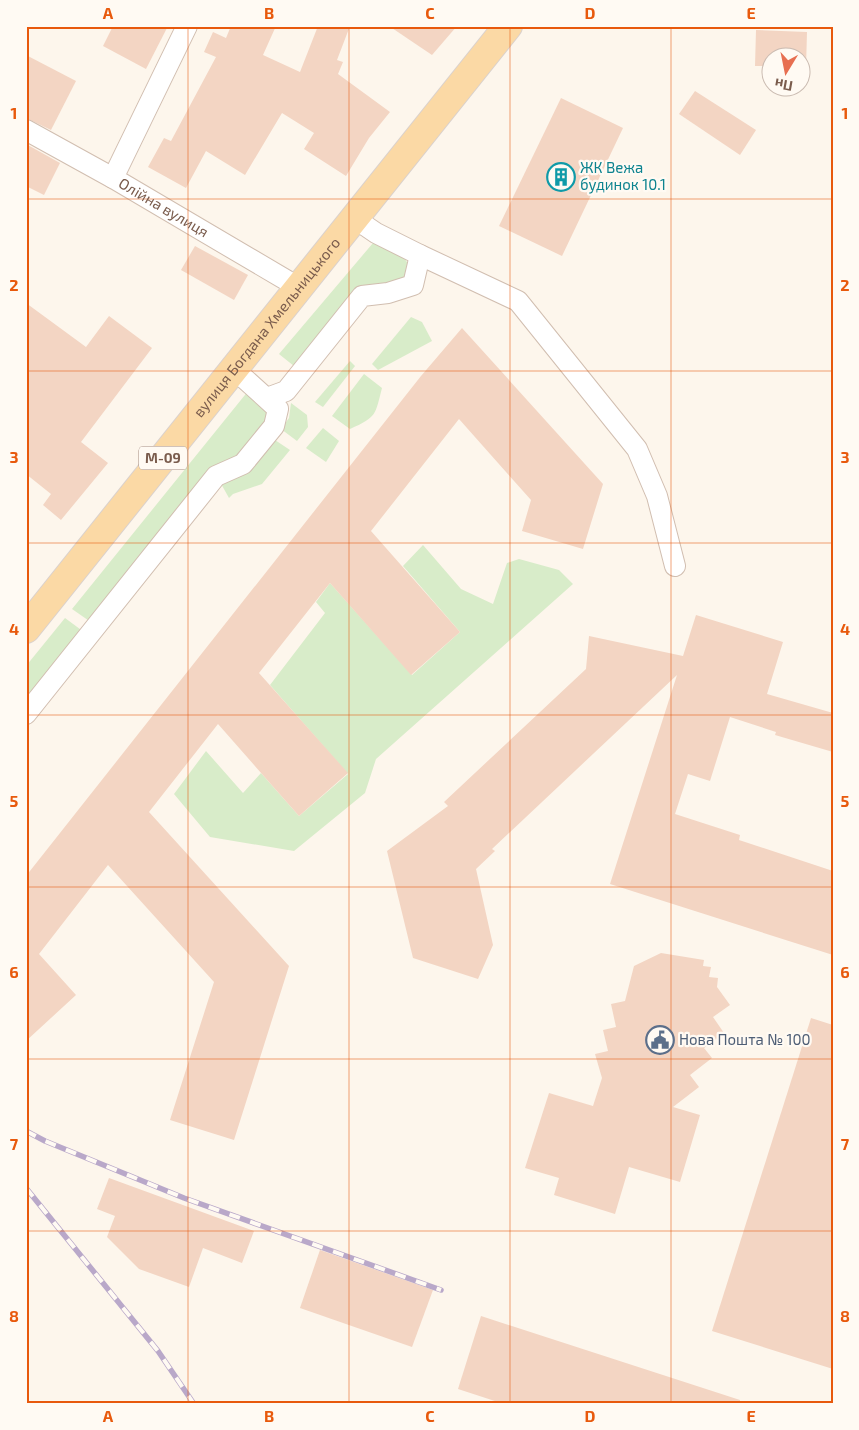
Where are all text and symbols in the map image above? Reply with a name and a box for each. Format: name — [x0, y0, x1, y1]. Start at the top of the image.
text: A — [103, 3, 114, 22]
text: B — [264, 3, 274, 22]
text: C — [425, 3, 435, 22]
text: D — [585, 3, 596, 22]
text: E — [746, 3, 756, 22]
north arrow — [762, 48, 812, 98]
text: Пн — [773, 75, 794, 95]
text: 1 — [11, 103, 17, 122]
text: 1 — [842, 103, 848, 122]
place label: ЖК Вежа будинок 10.1 — [580, 158, 666, 194]
building icon: ЖК Вежа будинок 10.1 — [546, 162, 576, 192]
street label: Олійна вулиця — [116, 173, 212, 240]
street label: вулиця Богдана Хмельницького — [189, 233, 344, 420]
text: 2 — [9, 275, 19, 294]
text: 2 — [840, 275, 850, 294]
road number: М-09 — [139, 446, 187, 469]
text: 3 — [9, 447, 19, 466]
text: 3 — [840, 447, 850, 466]
text: 4 — [9, 619, 19, 638]
text: 4 — [840, 619, 850, 638]
text: 5 — [10, 791, 19, 810]
text: 5 — [841, 791, 850, 810]
text: 6 — [9, 962, 19, 981]
text: 6 — [840, 962, 850, 981]
public building icon: Нова Пошта № 100 — [645, 1025, 675, 1055]
place label: Нова Пошта № 100 — [679, 1030, 811, 1048]
text: 7 — [10, 1134, 19, 1153]
text: 7 — [841, 1134, 850, 1153]
text: 8 — [9, 1306, 19, 1325]
text: 8 — [840, 1306, 850, 1325]
text: A — [103, 1406, 114, 1425]
text: B — [264, 1406, 274, 1425]
text: C — [425, 1406, 435, 1425]
text: D — [585, 1406, 596, 1425]
text: E — [746, 1406, 756, 1425]

